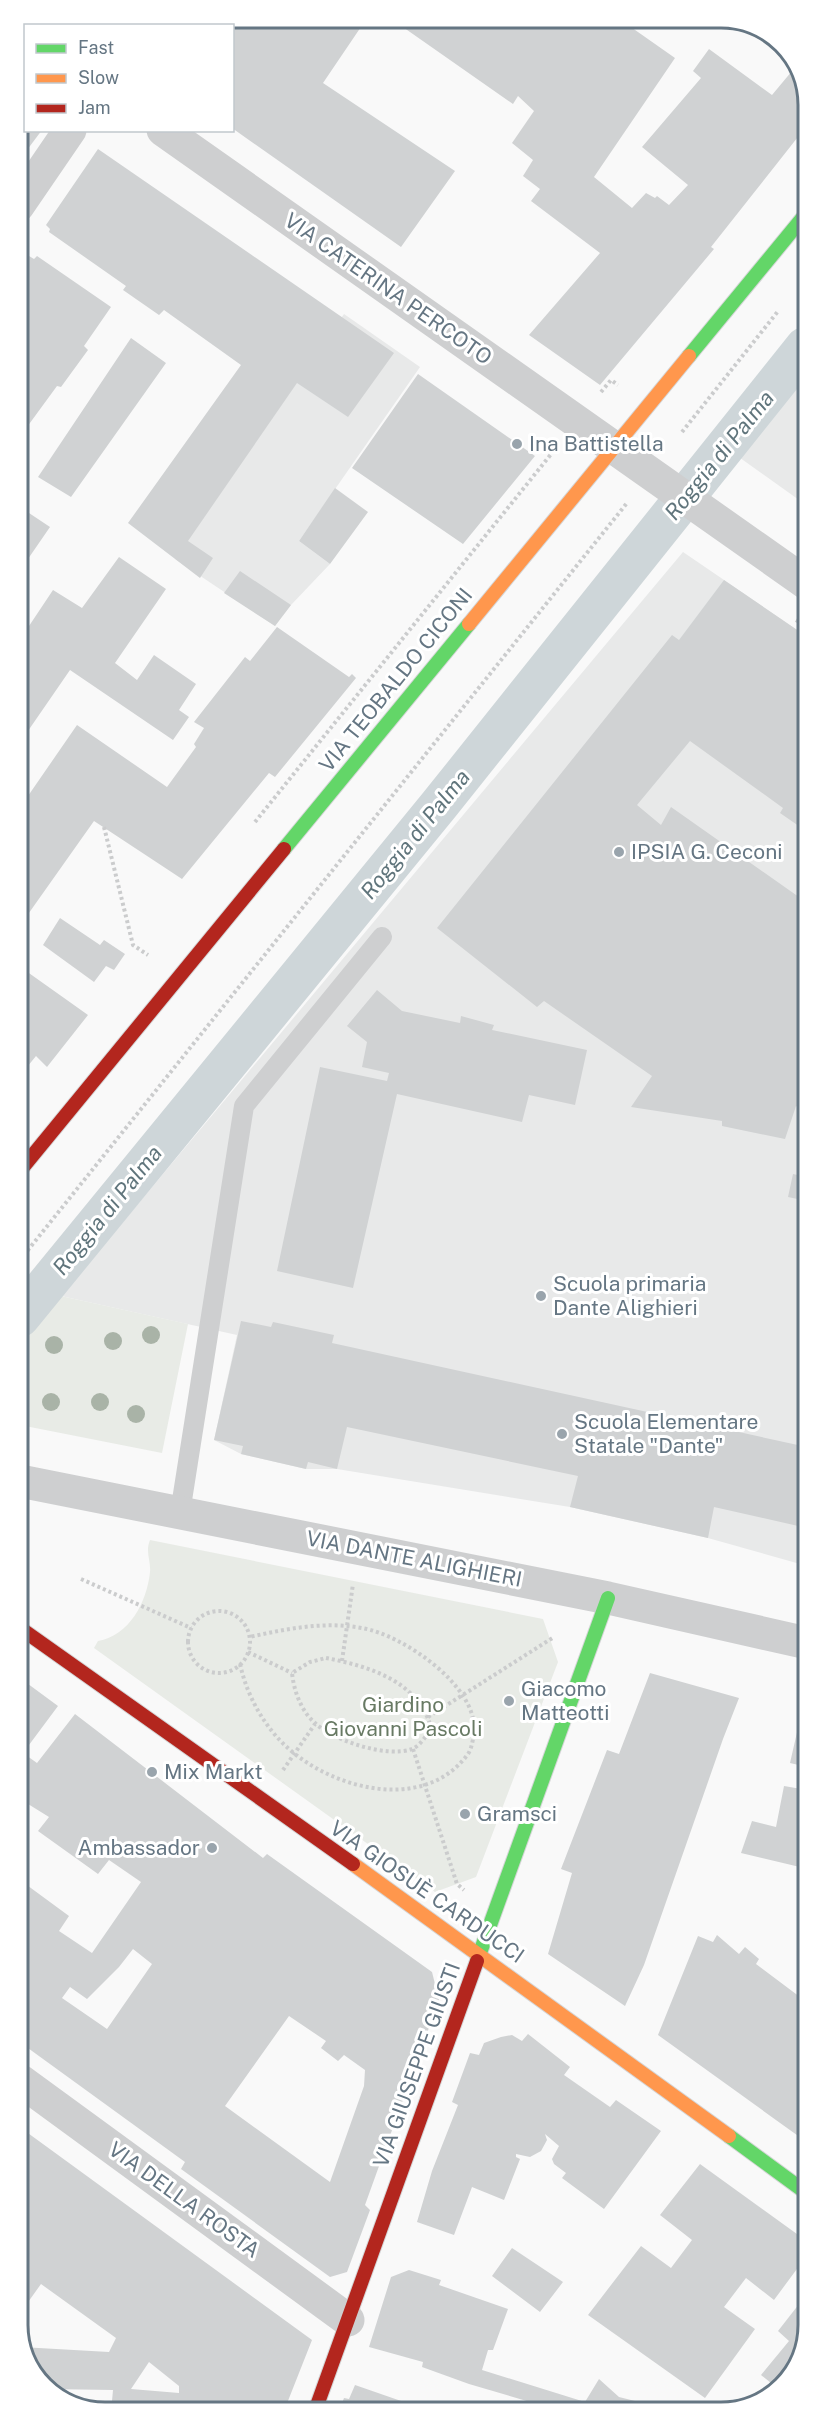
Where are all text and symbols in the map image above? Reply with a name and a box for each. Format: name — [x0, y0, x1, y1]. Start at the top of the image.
legend — [24, 24, 234, 132]
text: Fast — [78, 37, 114, 58]
text: Slow — [78, 67, 119, 88]
text: Jam — [78, 97, 111, 118]
street label: VIA CATERINA PERCOTO — [280, 207, 497, 370]
water label: Roggia di Palma — [659, 385, 779, 525]
place label: Ina Battistella — [529, 431, 664, 456]
marker: Ina Battistella — [510, 437, 524, 451]
street label: VIA TEOBALDO CICONI — [314, 583, 477, 777]
water label: Roggia di Palma — [355, 764, 475, 904]
place label: IPSIA G. Ceconi — [631, 839, 782, 864]
marker: IPSIA G. Ceconi — [612, 845, 626, 859]
water label: Roggia di Palma — [47, 1140, 167, 1280]
place label: Scuola primaria Dante Alighieri — [553, 1271, 706, 1320]
marker: Scuola primaria Dante Alighieri — [534, 1289, 548, 1303]
place label: Scuola Elementare Statale "Dante" — [574, 1409, 758, 1458]
marker: Scuola Elementare Statale "Dante" — [555, 1427, 569, 1441]
street label: VIA DANTE ALIGHIERI — [304, 1525, 524, 1592]
place label: Giacomo Matteotti — [521, 1676, 609, 1725]
park label: Giardino Giovanni Pascoli — [324, 1692, 482, 1741]
marker: Giacomo Matteotti — [502, 1694, 516, 1708]
place label: Mix Markt — [164, 1759, 263, 1784]
marker: Mix Markt — [145, 1765, 159, 1779]
place label: Gramsci — [477, 1801, 557, 1826]
marker: Gramsci — [458, 1807, 472, 1821]
street label: VIA GIOSUÈ CARDUCCI — [325, 1815, 529, 1968]
place label: Ambassador — [78, 1835, 200, 1860]
marker: Ambassador — [205, 1841, 219, 1855]
street label: VIA GIUSEPPE GIUSTI — [368, 1959, 465, 2171]
street label: VIA DELLA ROSTA — [104, 2136, 265, 2263]

